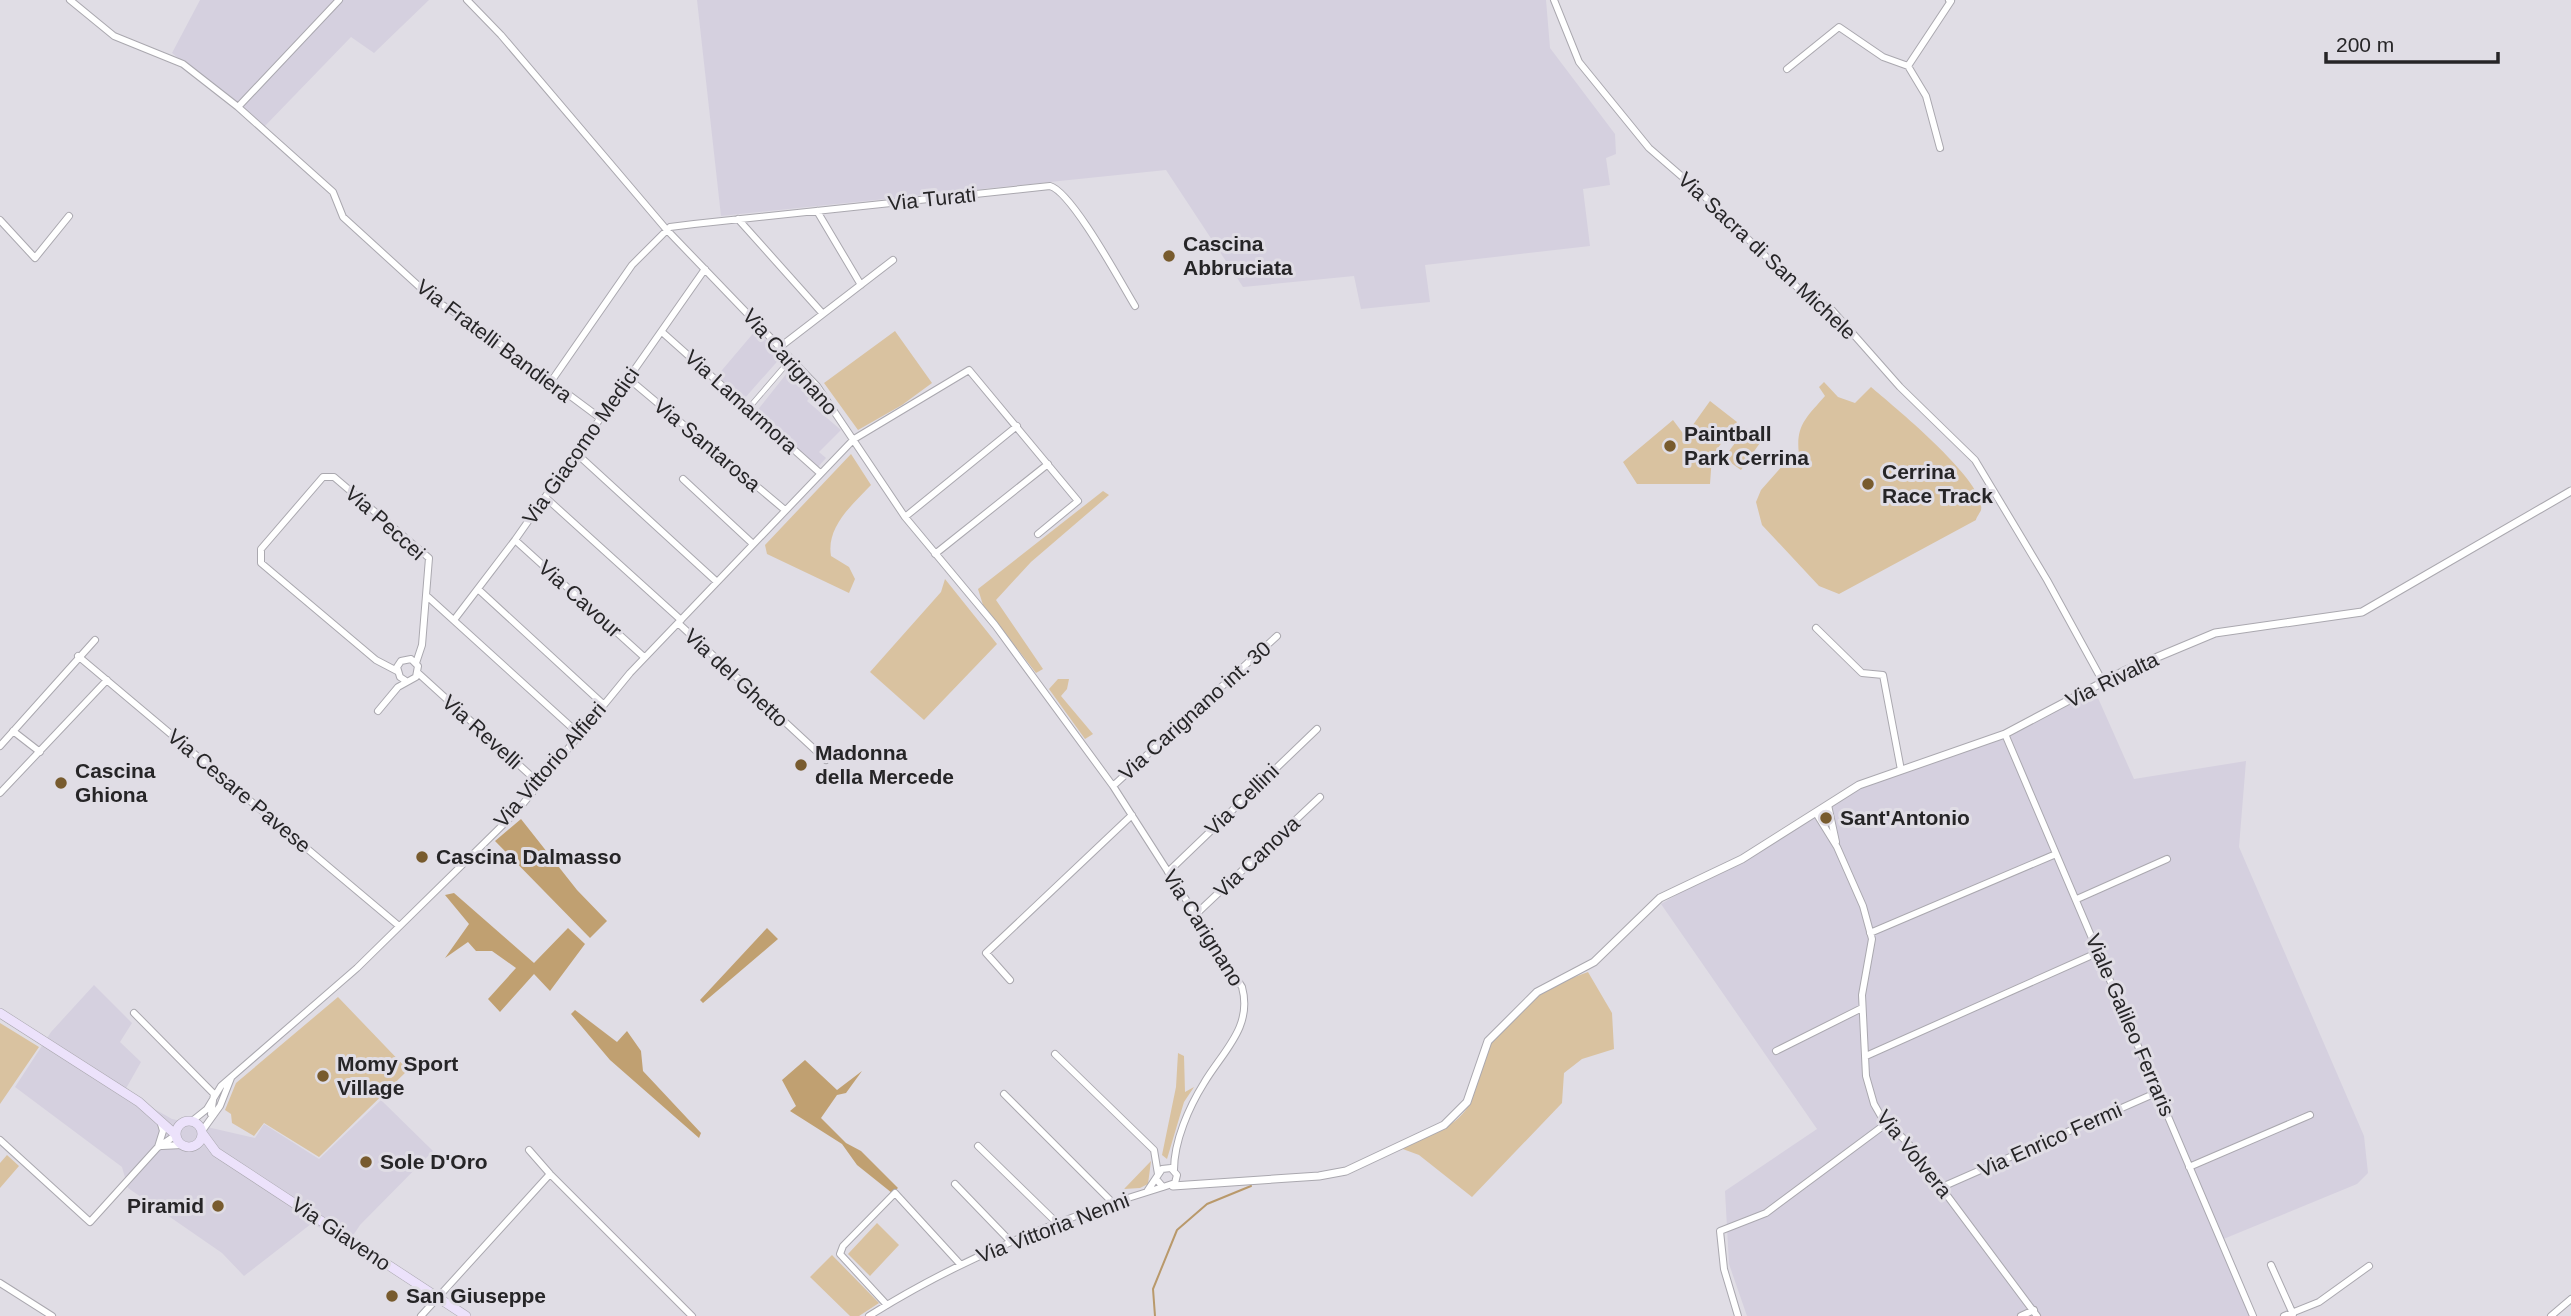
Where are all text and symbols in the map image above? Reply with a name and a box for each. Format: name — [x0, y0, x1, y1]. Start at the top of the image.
scale bar — [2326, 21, 2498, 65]
text: 200 m — [2336, 33, 2394, 56]
street label: Via Sacra di San Michele — [1674, 167, 1861, 344]
street label: Via Turati — [887, 182, 977, 215]
place label: Cascina Abbruciata — [1183, 232, 1293, 279]
marker: Cascina Abbruciata — [1161, 248, 1177, 264]
street label: Via Fratelli Bandiera — [412, 275, 577, 407]
street label: Via Carignano — [738, 304, 843, 419]
street label: Via Lamarmora — [680, 345, 802, 458]
street label: Via Giacomo Medici — [518, 363, 643, 529]
street label: Via Santarosa — [650, 394, 765, 496]
place label: Paintball Park Cerrina — [1684, 422, 1809, 469]
marker: Paintball Park Cerrina — [1662, 438, 1678, 454]
place label: Cerrina Race Track — [1882, 460, 1993, 507]
marker: Cerrina Race Track — [1860, 476, 1876, 492]
street label: Via Peccei — [341, 481, 430, 564]
street label: Via Cavour — [534, 555, 626, 642]
street label: Via del Ghetto — [680, 624, 793, 731]
street label: Via Carignano int. 30 — [1114, 637, 1275, 785]
street label: Via Rivalta — [2062, 647, 2162, 712]
street label: Via Revelli — [438, 690, 527, 773]
street label: Via Vittorio Alfieri — [489, 698, 610, 832]
street label: Via Cesare Pavese — [163, 724, 315, 857]
place label: Madonna della Mercede — [815, 741, 954, 788]
marker: Madonna della Mercede — [793, 757, 809, 773]
place label: Cascina Ghiona — [75, 759, 156, 806]
street label: Via Cellini — [1200, 759, 1283, 840]
marker: Cascina Ghiona — [53, 775, 69, 791]
place label: Sant'Antonio — [1840, 806, 1970, 829]
marker: Sant'Antonio — [1818, 810, 1834, 826]
street label: Via Canova — [1209, 811, 1304, 902]
place label: Cascina Dalmasso — [436, 845, 622, 868]
marker: Cascina Dalmasso — [414, 849, 430, 865]
street label: Via Carignano — [1159, 865, 1248, 990]
street label: Viale Galileo Ferraris — [2082, 930, 2179, 1119]
place label: Momy Sport Village — [337, 1052, 458, 1099]
marker: Momy Sport Village — [315, 1068, 331, 1084]
street label: Via Enrico Fermi — [1974, 1098, 2125, 1182]
street label: Via Volvera — [1872, 1105, 1957, 1202]
place label: Sole D'Oro — [380, 1150, 488, 1173]
marker: Sole D'Oro — [358, 1154, 374, 1170]
street label: Via Vittoria Nenni — [973, 1188, 1132, 1267]
street label: Via Giaveno — [288, 1192, 395, 1275]
place label: Piramid — [127, 1194, 204, 1217]
marker: Piramid — [210, 1198, 226, 1214]
place label: San Giuseppe — [406, 1284, 546, 1307]
marker: San Giuseppe — [384, 1288, 400, 1304]

